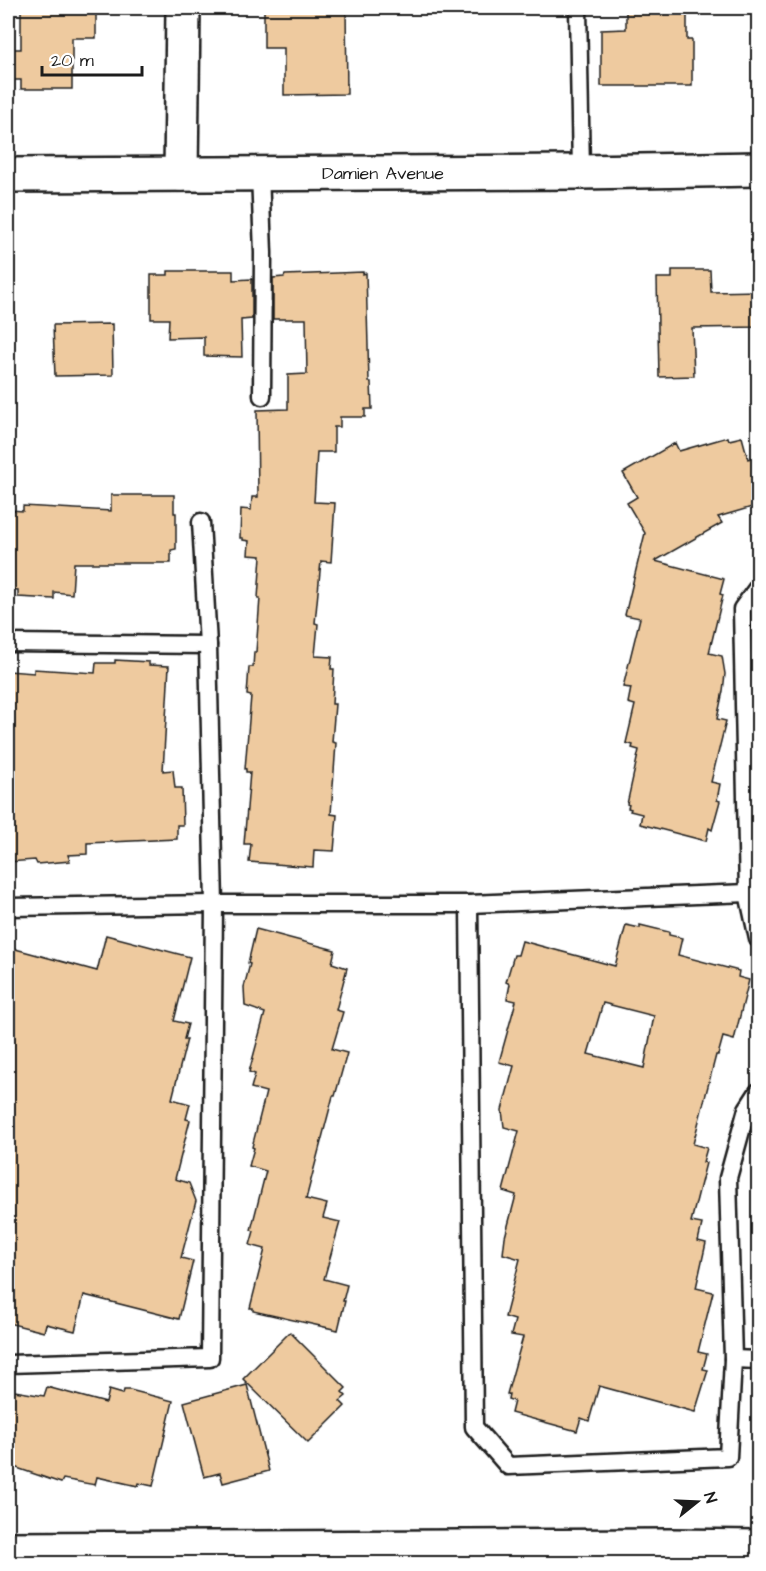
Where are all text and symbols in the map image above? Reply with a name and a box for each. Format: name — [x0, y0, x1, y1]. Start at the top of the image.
scale bar — [42, 39, 142, 77]
text: 20 m — [51, 48, 94, 73]
street label: Damien Avenue — [322, 161, 444, 186]
north arrow — [667, 1472, 727, 1532]
text: N — [698, 1490, 722, 1506]

